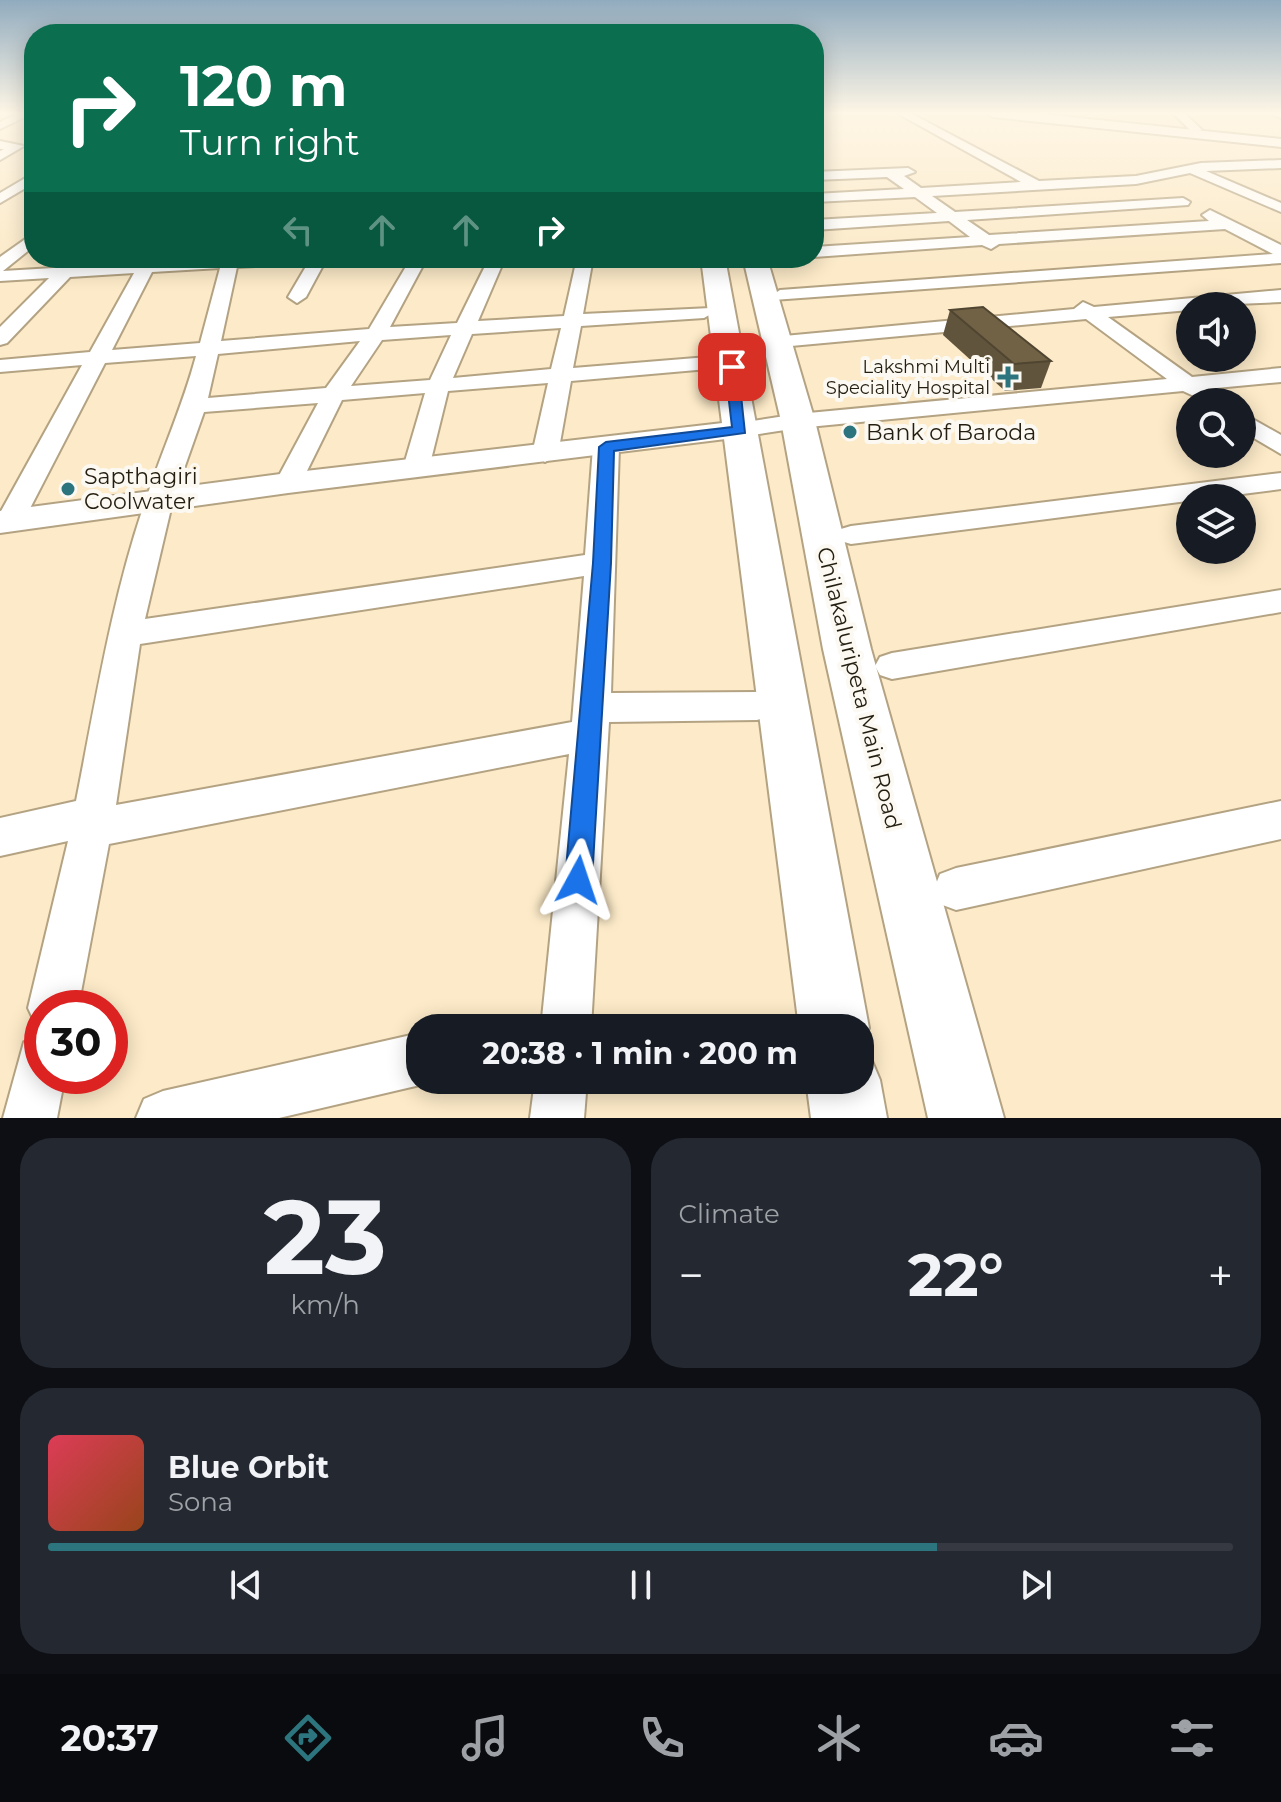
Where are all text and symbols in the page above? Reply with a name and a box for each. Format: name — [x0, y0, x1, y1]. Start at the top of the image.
text: 120 m — [180, 52, 348, 120]
icon: right — [48, 56, 152, 160]
text: Turn right — [180, 120, 360, 164]
icon: left — [276, 208, 320, 252]
icon: ahead — [360, 208, 404, 252]
icon: ahead — [444, 208, 488, 252]
icon: right — [528, 208, 572, 252]
map controls — [1176, 292, 1256, 564]
button: sound — [1176, 292, 1256, 372]
pin — [698, 333, 766, 401]
icon: arrive — [710, 345, 754, 389]
place label: Lakshmi Multi Speciality Hospital — [826, 356, 990, 399]
marker: Lakshmi Multi Speciality Hospital — [997, 366, 1019, 388]
button: search — [1176, 388, 1256, 468]
place label: Bank of Baroda — [866, 419, 1036, 446]
marker: Bank of Baroda — [841, 423, 859, 441]
place label: Sapthagiri Coolwater — [84, 463, 198, 515]
marker: Sapthagiri Coolwater — [59, 480, 77, 498]
button: layers — [1176, 484, 1256, 564]
street label: Chilakaluripeta Main Road — [811, 544, 907, 832]
position arrow — [536, 838, 620, 922]
speed limit sign: 30 — [24, 990, 128, 1094]
text: 20:38 · 1 min · 200 m — [482, 1035, 798, 1072]
text: 23 — [264, 1173, 387, 1300]
text: Climate — [679, 1198, 780, 1230]
text: 22° — [908, 1238, 1004, 1311]
text: − — [679, 1248, 704, 1302]
text: + — [1208, 1248, 1233, 1302]
text: km/h — [291, 1289, 360, 1321]
text: Blue Orbit — [168, 1449, 329, 1486]
text: Sona — [168, 1486, 233, 1518]
icon: previous — [224, 1563, 268, 1607]
icon: pause — [619, 1563, 663, 1607]
icon: next — [1014, 1563, 1058, 1607]
icon: directions — [280, 1710, 336, 1766]
icon: music — [457, 1710, 513, 1766]
icon: phone — [634, 1710, 690, 1766]
icon: climate — [811, 1710, 867, 1766]
icon: car — [988, 1710, 1044, 1766]
icon: filters — [1164, 1710, 1220, 1766]
text: 20:37 — [60, 1716, 159, 1760]

